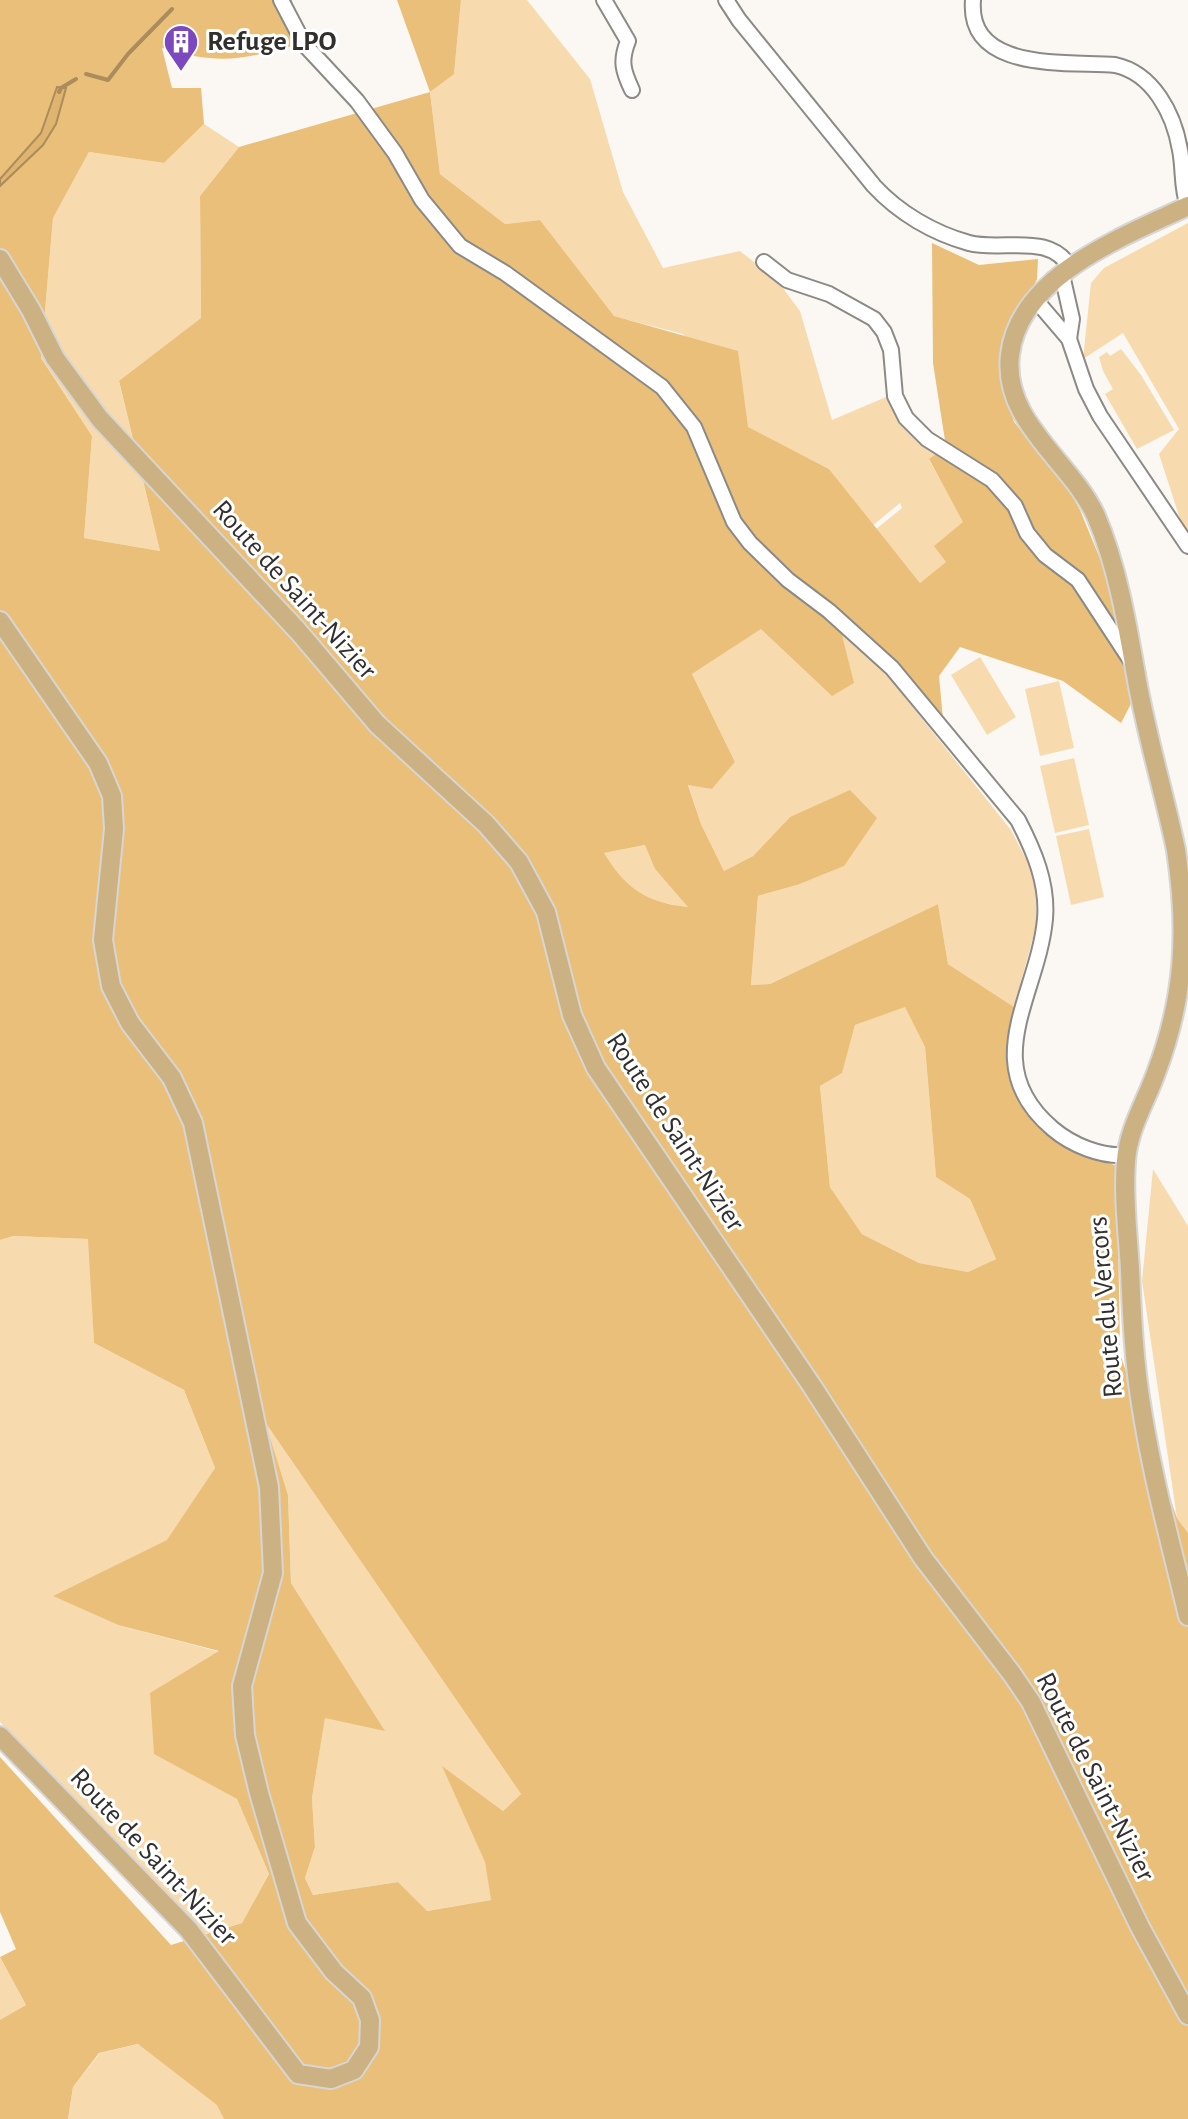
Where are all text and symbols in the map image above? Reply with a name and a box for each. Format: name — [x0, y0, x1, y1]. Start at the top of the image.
building icon: Refuge LPO — [162, 23, 200, 73]
place label: Refuge LPO — [207, 28, 337, 56]
street label: Route de Saint-Nizier — [207, 495, 381, 685]
street label: Route de Saint-Nizier — [601, 1028, 749, 1236]
street label: Route du Vercors — [1084, 1215, 1128, 1399]
street label: Route de Saint-Nizier — [1030, 1668, 1160, 1886]
street label: Route de Saint-Nizier — [64, 1763, 242, 1951]

